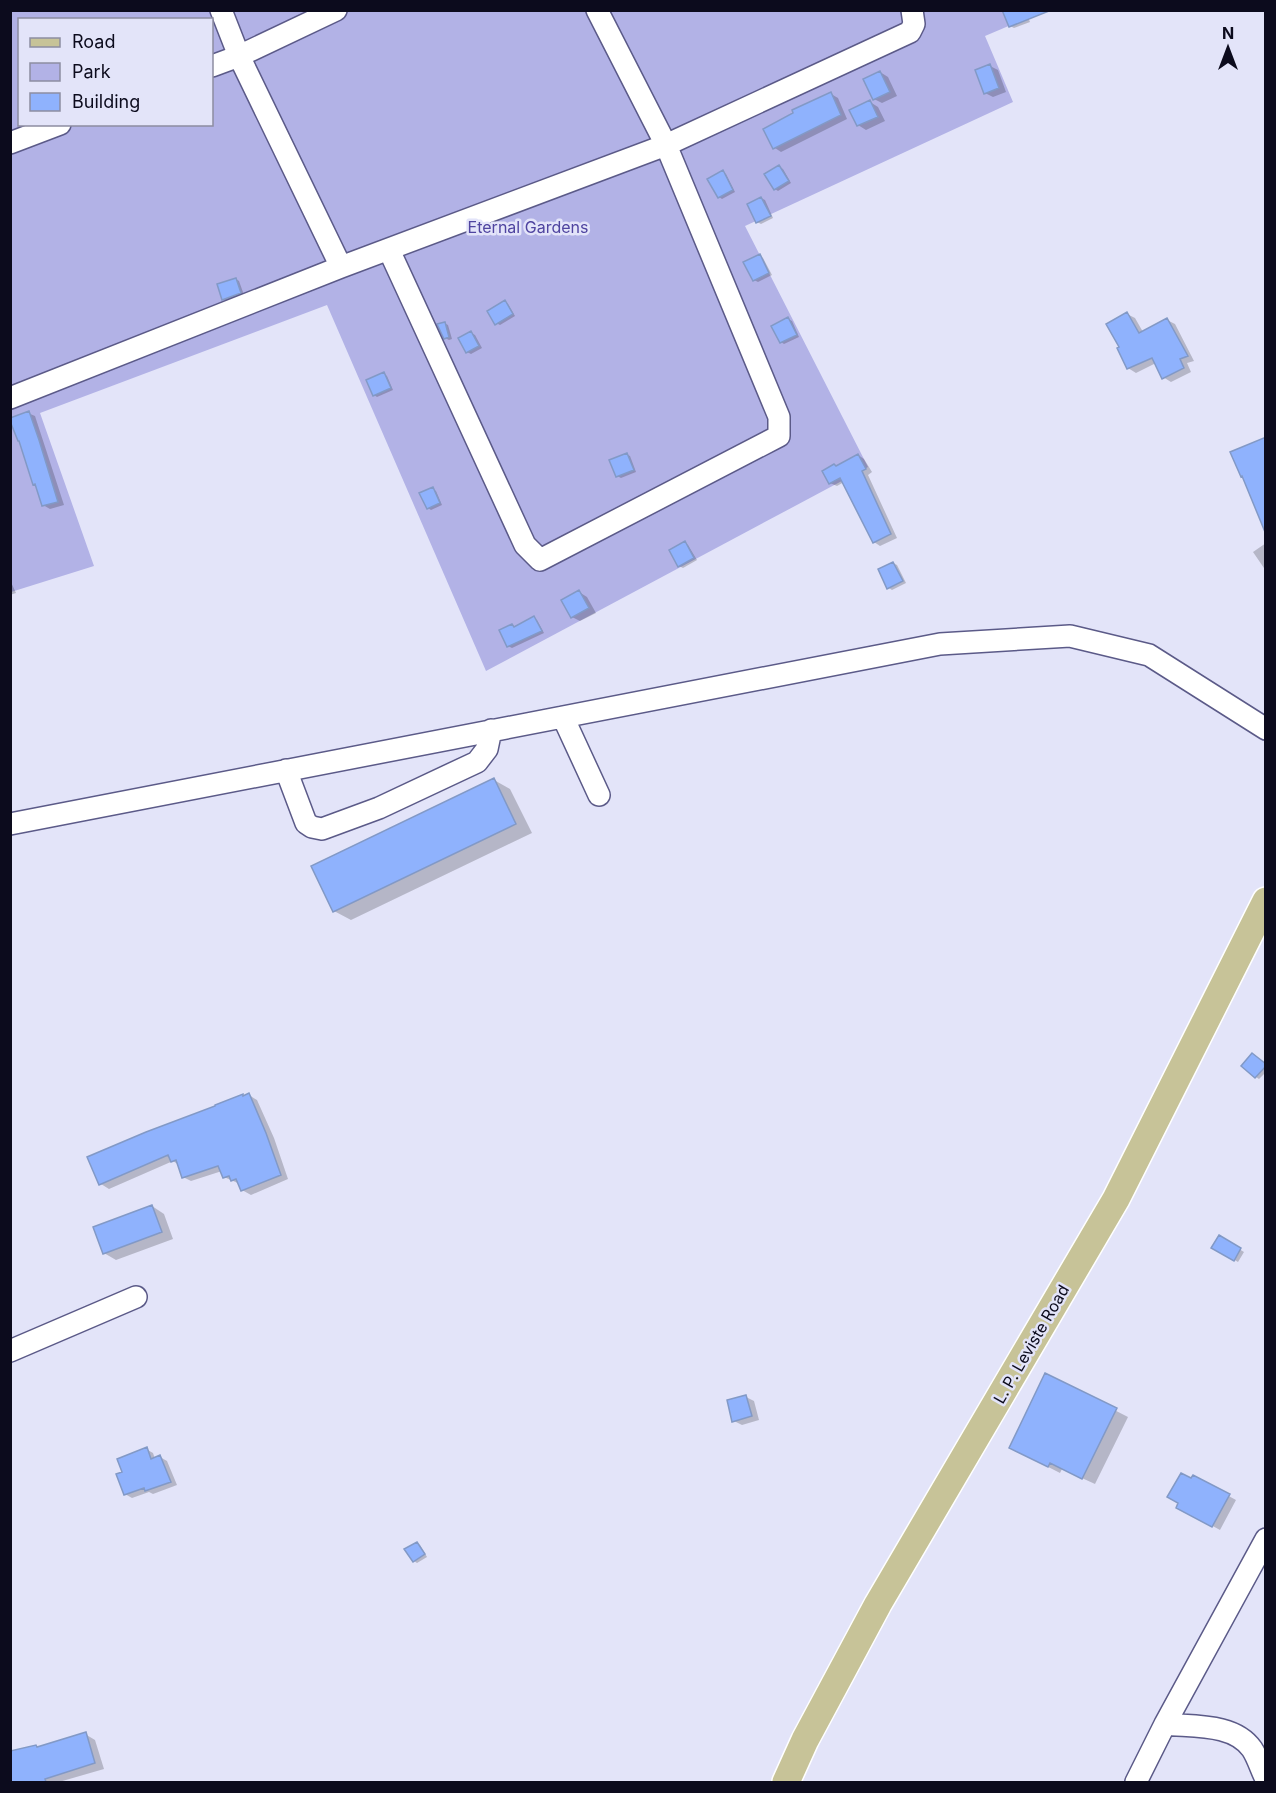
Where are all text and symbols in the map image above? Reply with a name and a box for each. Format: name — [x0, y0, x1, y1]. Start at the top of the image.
legend — [18, 18, 213, 126]
north arrow — [1198, 18, 1258, 78]
text: N — [1222, 23, 1234, 43]
text: Road — [72, 31, 115, 52]
text: Park — [72, 61, 111, 82]
text: Building — [72, 91, 140, 112]
park label: Eternal Gardens — [468, 217, 588, 237]
street label: L. P. Leviste Road — [989, 1281, 1073, 1407]

